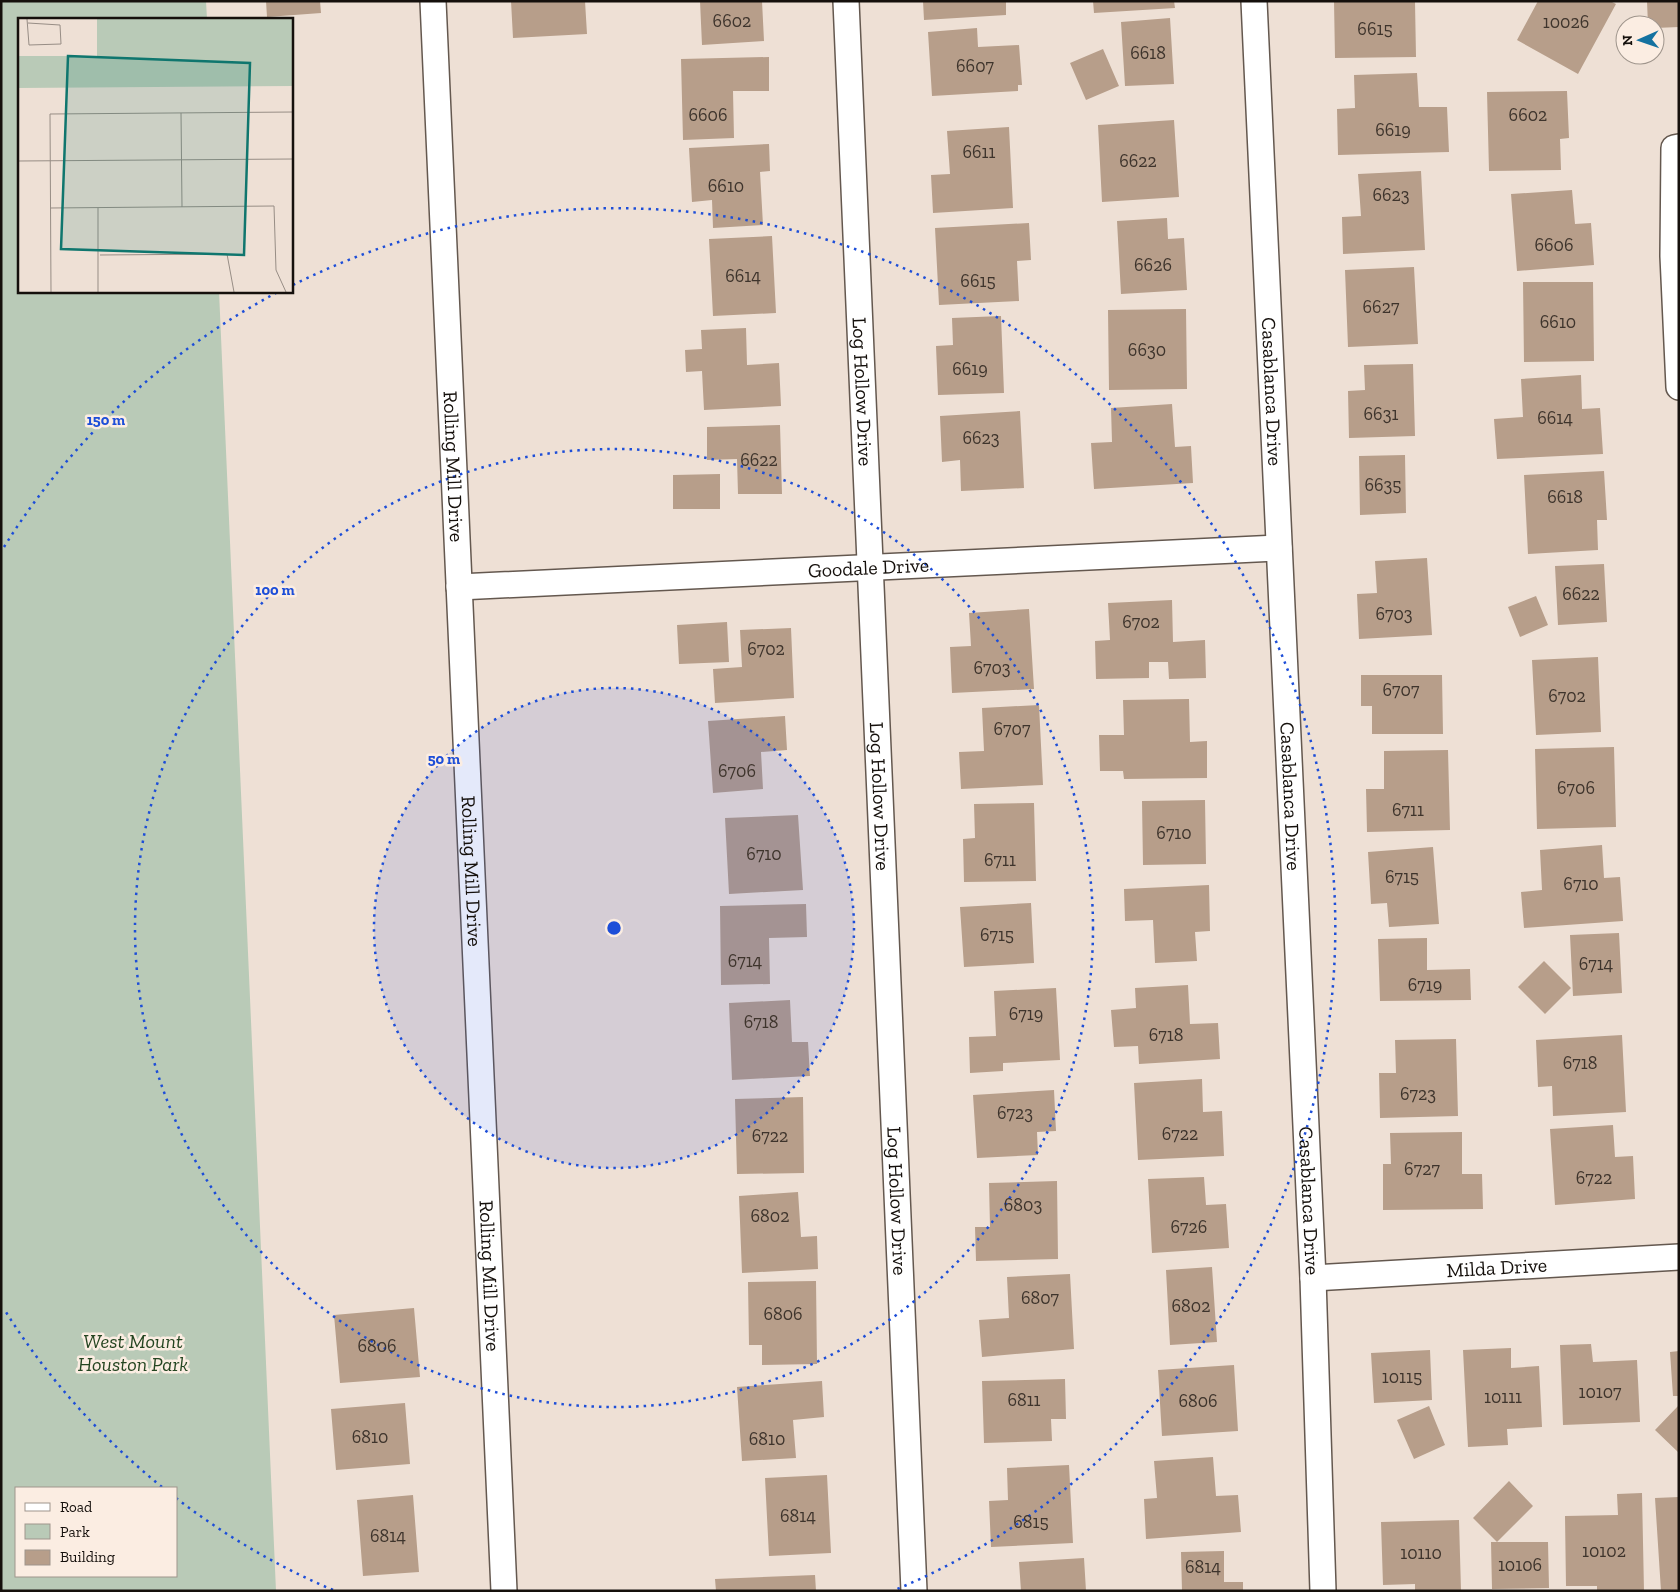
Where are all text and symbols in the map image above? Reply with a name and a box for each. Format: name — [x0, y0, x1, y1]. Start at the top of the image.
house number: 6602 — [713, 10, 751, 32]
house number: 10026 — [1543, 11, 1589, 33]
north arrow — [1615, 15, 1665, 65]
inset map — [18, 18, 292, 292]
house number: 6615 — [1357, 18, 1393, 40]
text: N — [1619, 34, 1636, 46]
house number: 6618 — [1130, 42, 1166, 64]
house number: 6607 — [956, 55, 994, 77]
house number: 6606 — [688, 104, 728, 126]
house number: 6602 — [1509, 104, 1547, 126]
house number: 6619 — [1375, 119, 1411, 141]
house number: 6611 — [963, 141, 996, 163]
house number: 6622 — [1119, 150, 1157, 172]
house number: 6610 — [708, 175, 744, 197]
house number: 6623 — [1372, 184, 1410, 206]
house number: 6606 — [1534, 234, 1574, 256]
house number: 6626 — [1134, 254, 1172, 276]
house number: 6614 — [725, 265, 761, 287]
house number: 6615 — [960, 270, 996, 292]
house number: 6627 — [1363, 296, 1400, 318]
house number: 6610 — [1540, 311, 1576, 333]
street label: Log Hollow Drive — [848, 317, 878, 467]
street label: Casablanca Drive — [1257, 317, 1287, 466]
house number: 6630 — [1128, 339, 1166, 361]
house number: 6619 — [952, 358, 988, 380]
street label: Rolling Mill Drive — [438, 390, 469, 543]
house number: 6631 — [1364, 403, 1398, 425]
house number: 6614 — [1537, 407, 1573, 429]
text: 150 m — [87, 411, 125, 429]
house number: 6623 — [962, 427, 1000, 449]
house number: 6622 — [740, 449, 778, 471]
house number: 6635 — [1364, 474, 1402, 496]
house number: 6618 — [1547, 486, 1583, 508]
street label: Goodale Drive — [807, 553, 930, 582]
text: 100 m — [255, 581, 295, 599]
house number: 6622 — [1562, 583, 1600, 605]
house number: 6703 — [1375, 603, 1413, 625]
house number: 6702 — [1122, 611, 1160, 633]
house number: 6702 — [747, 638, 785, 660]
house number: 6703 — [973, 657, 1011, 679]
house number: 6707 — [1383, 679, 1420, 701]
house number: 6702 — [1548, 685, 1586, 707]
house number: 6707 — [994, 718, 1031, 740]
street label: Log Hollow Drive — [865, 721, 895, 871]
street label: Casablanca Drive — [1275, 721, 1306, 871]
text: 50 m — [428, 750, 460, 768]
house number: 6706 — [718, 760, 756, 782]
house number: 6706 — [1557, 777, 1595, 799]
street label: Rolling Mill Drive — [456, 795, 487, 947]
house number: 6711 — [1392, 799, 1424, 821]
house number: 6710 — [1156, 822, 1192, 844]
house number: 6710 — [746, 843, 782, 865]
house number: 6711 — [984, 849, 1016, 871]
house number: 6715 — [1385, 866, 1419, 888]
house number: 6710 — [1563, 873, 1599, 895]
centre of rings — [605, 919, 623, 937]
house number: 6715 — [980, 924, 1014, 946]
house number: 6714 — [728, 950, 763, 972]
house number: 6714 — [1579, 953, 1614, 975]
house number: 6719 — [1408, 974, 1442, 996]
house number: 6719 — [1009, 1003, 1043, 1025]
house number: 6718 — [744, 1011, 778, 1033]
house number: 6718 — [1149, 1024, 1183, 1046]
house number: 6718 — [1563, 1052, 1597, 1074]
house number: 6723 — [1400, 1083, 1436, 1105]
house number: 6723 — [997, 1102, 1033, 1124]
house number: 6722 — [1162, 1123, 1198, 1145]
house number: 6722 — [752, 1125, 788, 1147]
street label: Log Hollow Drive — [882, 1126, 912, 1276]
street label: Casablanca Drive — [1294, 1126, 1325, 1276]
house number: 6727 — [1404, 1158, 1440, 1180]
house number: 6722 — [1576, 1167, 1612, 1189]
house number: 6803 — [1004, 1194, 1042, 1216]
street label: Rolling Mill Drive — [475, 1200, 505, 1352]
house number: 6802 — [751, 1205, 789, 1227]
house number: 6726 — [1171, 1216, 1207, 1238]
street label: Milda Drive — [1446, 1253, 1548, 1282]
house number: 6807 — [1021, 1287, 1060, 1309]
house number: 6802 — [1172, 1295, 1210, 1317]
house number: 6806 — [763, 1303, 803, 1325]
park label: West Mount Houston Park — [78, 1329, 188, 1376]
house number: 6806 — [357, 1335, 397, 1357]
house number: 10115 — [1382, 1366, 1422, 1388]
house number: 10107 — [1578, 1381, 1622, 1403]
house number: 10111 — [1484, 1386, 1522, 1408]
house number: 6811 — [1007, 1389, 1041, 1411]
house number: 6806 — [1178, 1390, 1218, 1412]
house number: 6810 — [352, 1426, 388, 1448]
house number: 6810 — [749, 1428, 785, 1450]
legend — [15, 1487, 178, 1577]
text: Road — [60, 1498, 93, 1516]
house number: 6814 — [780, 1505, 816, 1527]
house number: 6815 — [1013, 1511, 1049, 1533]
text: Park — [60, 1523, 90, 1541]
house number: 6814 — [370, 1525, 406, 1547]
house number: 10102 — [1582, 1540, 1626, 1562]
house number: 10110 — [1400, 1542, 1442, 1564]
text: Building — [60, 1548, 115, 1566]
house number: 10106 — [1498, 1554, 1542, 1576]
house number: 6814 — [1185, 1556, 1221, 1578]

